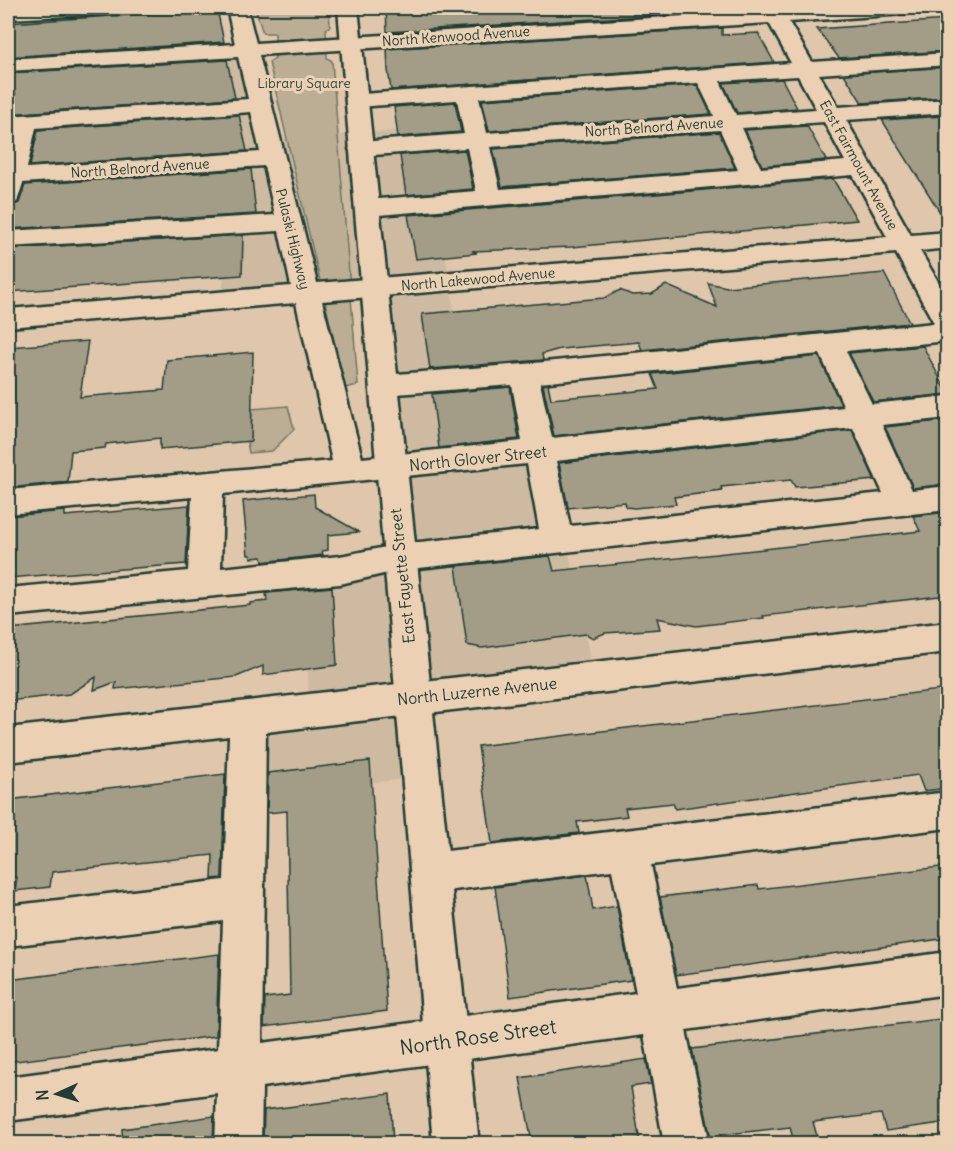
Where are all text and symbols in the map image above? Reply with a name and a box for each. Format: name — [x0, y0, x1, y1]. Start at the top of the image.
street label: North Kenwood Avenue — [381, 22, 531, 50]
park label: Library Square — [257, 74, 351, 92]
street label: East Fairmount Avenue — [816, 97, 902, 233]
street label: North Belnord Avenue — [584, 113, 724, 141]
street label: North Belnord Avenue — [70, 154, 210, 182]
street label: Pulaski Highway — [272, 187, 314, 291]
street label: North Lakewood Avenue — [400, 263, 556, 295]
street label: North Glover Street — [408, 441, 548, 475]
street label: East Fayette Street — [385, 507, 419, 644]
street label: North Luzerne Avenue — [396, 673, 558, 709]
street label: North Rose Street — [398, 1013, 558, 1060]
north arrow — [27, 1064, 87, 1124]
text: N — [32, 1089, 52, 1101]

